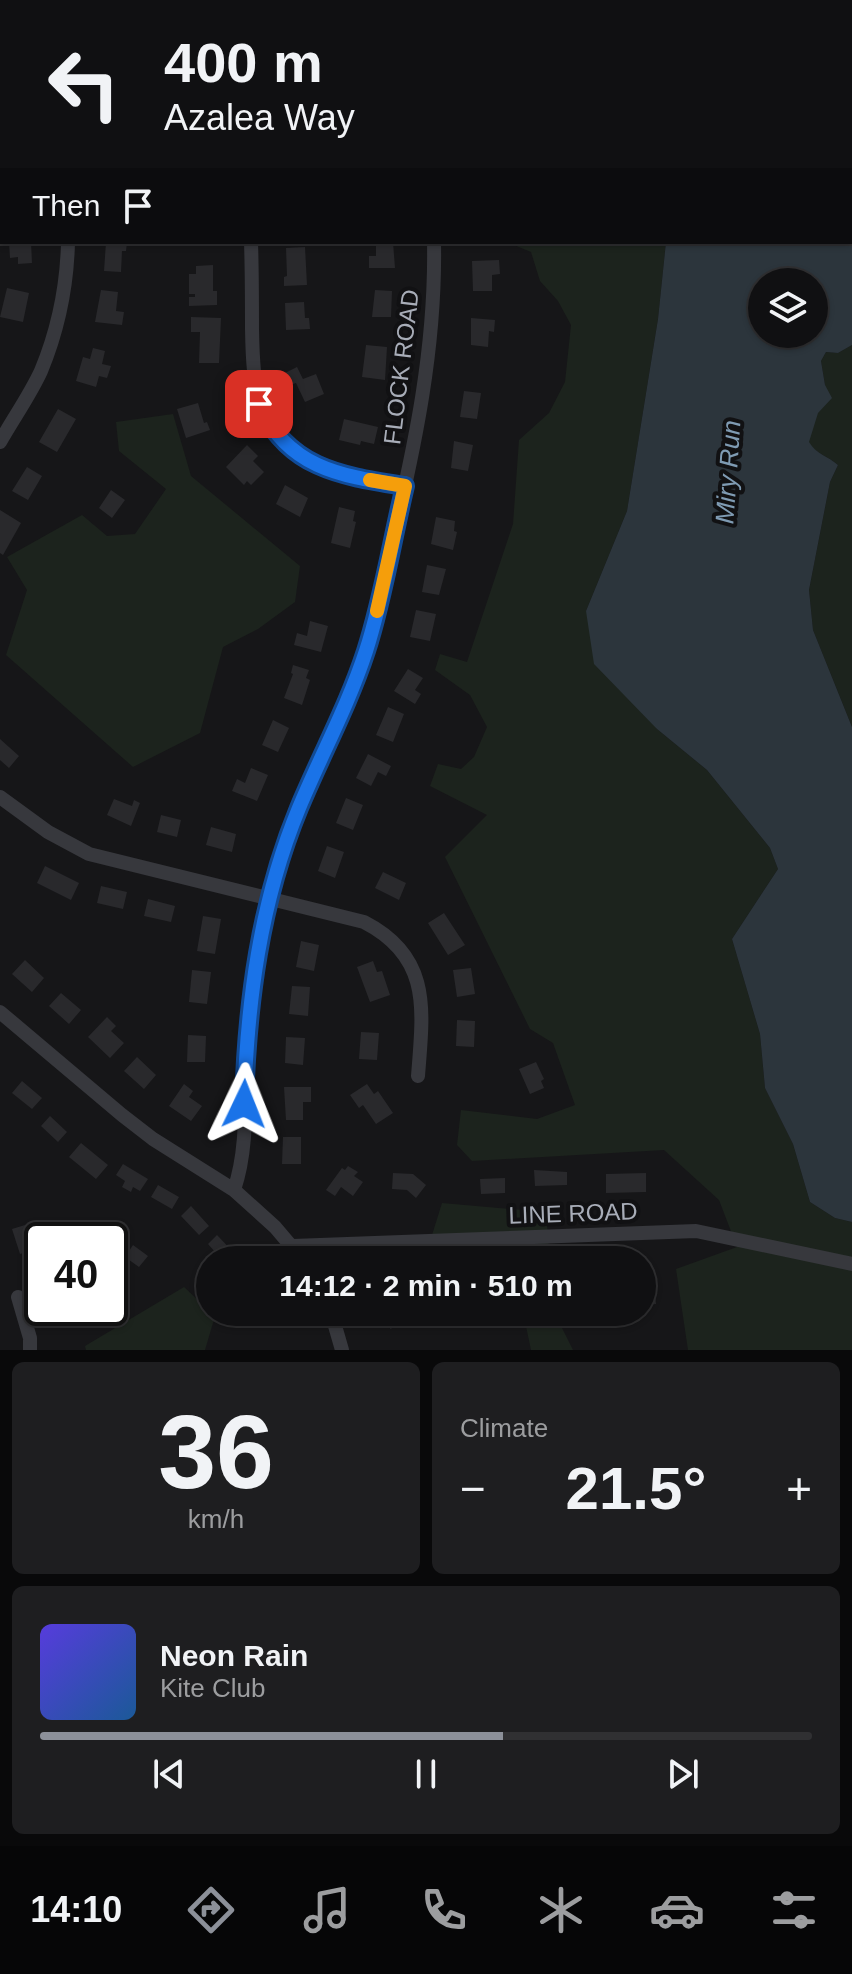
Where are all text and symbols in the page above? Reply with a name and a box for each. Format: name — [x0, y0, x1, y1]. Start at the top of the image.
text: 400 m — [164, 31, 323, 94]
icon: left — [32, 32, 136, 136]
text: Azalea Way — [164, 97, 355, 138]
icon: arrive — [116, 184, 160, 228]
text: Then — [32, 189, 100, 222]
map controls — [748, 268, 828, 348]
button: layers — [748, 268, 828, 348]
street label: FLOCK ROAD — [378, 288, 424, 446]
pin — [225, 370, 293, 438]
icon: arrive — [237, 382, 281, 426]
water label: Miry Run — [709, 419, 747, 525]
position arrow — [202, 1062, 286, 1146]
street label: LINE ROAD — [508, 1197, 638, 1229]
speed limit sign: 40 — [24, 1222, 128, 1326]
text: 14:12 · 2 min · 510 m — [279, 1269, 573, 1302]
text: 36 — [158, 1394, 274, 1510]
text: Climate — [460, 1413, 548, 1443]
text: 21.5° — [566, 1455, 706, 1522]
text: − — [460, 1464, 486, 1513]
text: + — [786, 1464, 812, 1513]
text: km/h — [188, 1504, 244, 1534]
text: Neon Rain — [160, 1639, 308, 1672]
text: Kite Club — [160, 1673, 266, 1703]
icon: previous — [147, 1752, 191, 1796]
icon: pause — [404, 1752, 448, 1796]
icon: next — [661, 1752, 705, 1796]
icon: directions — [183, 1882, 239, 1938]
icon: music — [299, 1882, 355, 1938]
icon: phone — [416, 1882, 472, 1938]
icon: climate — [533, 1882, 589, 1938]
icon: car — [649, 1882, 705, 1938]
icon: filters — [766, 1882, 822, 1938]
text: 14:10 — [30, 1889, 122, 1930]

